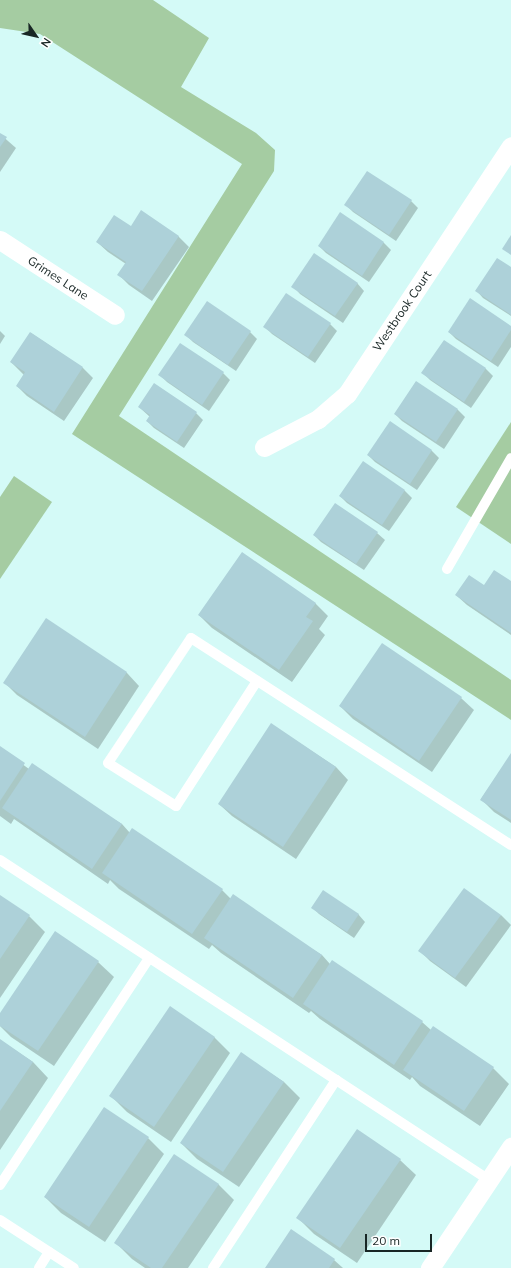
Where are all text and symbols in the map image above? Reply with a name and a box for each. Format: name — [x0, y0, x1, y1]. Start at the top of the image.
north arrow — [16, 16, 56, 56]
text: N — [38, 35, 54, 50]
street label: Grimes Lane — [25, 253, 91, 303]
street label: Westbrook Court — [370, 268, 434, 354]
scale bar — [367, 1226, 434, 1252]
text: 20 m — [372, 1233, 400, 1248]

